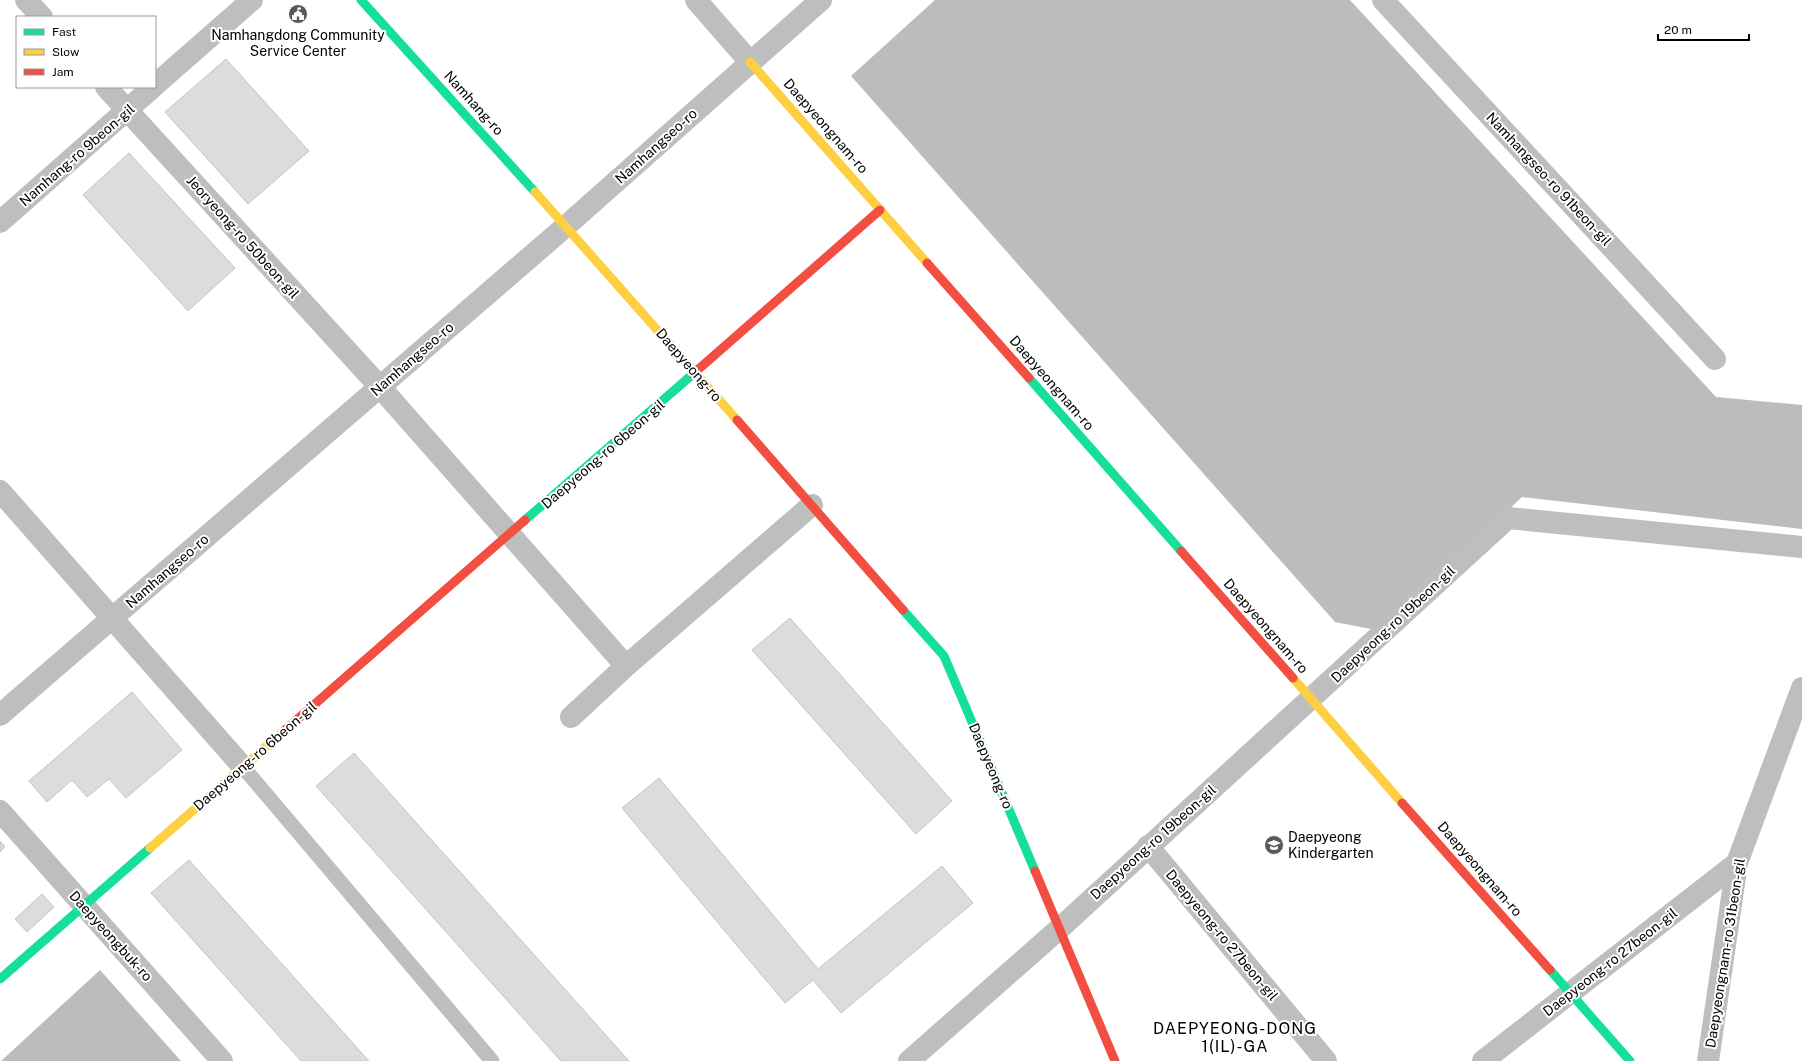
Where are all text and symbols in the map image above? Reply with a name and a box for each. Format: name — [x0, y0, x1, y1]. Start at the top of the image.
public building icon: Namhangdong Community Service Center — [287, 3, 309, 25]
legend — [16, 16, 156, 88]
scale bar — [1658, 16, 1749, 42]
text: 20 m — [1664, 23, 1692, 37]
text: Fast — [52, 25, 77, 39]
place label: Namhangdong Community Service Center — [211, 27, 385, 59]
text: Slow — [52, 45, 80, 59]
text: Jam — [52, 65, 74, 79]
street label: Namhang-ro — [441, 68, 507, 138]
street label: Daepyeongnam-ro — [781, 75, 871, 177]
street label: Namhang-ro 9beon-gil — [16, 101, 138, 209]
street label: Namhangseo-ro — [612, 105, 700, 187]
street label: Namhangseo-ro 91beon-gil — [1483, 109, 1615, 249]
street label: Jeoryeong-ro 50beon-gil — [184, 172, 302, 302]
street label: Namhangseo-ro — [367, 319, 457, 399]
street label: Daepyeong-ro — [653, 325, 725, 405]
street label: Daepyeongnam-ro — [1007, 332, 1097, 434]
street label: Daepyeong-ro 6beon-gil — [538, 396, 668, 512]
street label: Namhangseo-ro — [122, 531, 212, 611]
street label: Daepyeong-ro 19beon-gil — [1328, 562, 1458, 686]
street label: Daepyeongnam-ro — [1221, 575, 1311, 677]
street label: Daepyeong-ro 6beon-gil — [190, 698, 320, 814]
street label: Daepyeong-ro — [966, 721, 1016, 811]
street label: Daepyeong-ro 19beon-gil — [1087, 781, 1219, 903]
street label: Daepyeongnam-ro — [1435, 818, 1525, 920]
place label: Daepyeong Kindergarten — [1288, 829, 1374, 861]
school or university icon: Daepyeong Kindergarten — [1263, 834, 1285, 856]
street label: Daepyeongnam-ro 31beon-gil — [1702, 857, 1748, 1049]
street label: Daepyeong-ro 27beon-gil — [1163, 866, 1281, 1004]
street label: Daepyeongbuk-ro — [66, 887, 156, 985]
street label: Daepyeong-ro 27beon-gil — [1540, 905, 1680, 1019]
district label: DAEPYEONG-DONG 1(IL)-GA — [1153, 1019, 1317, 1056]

